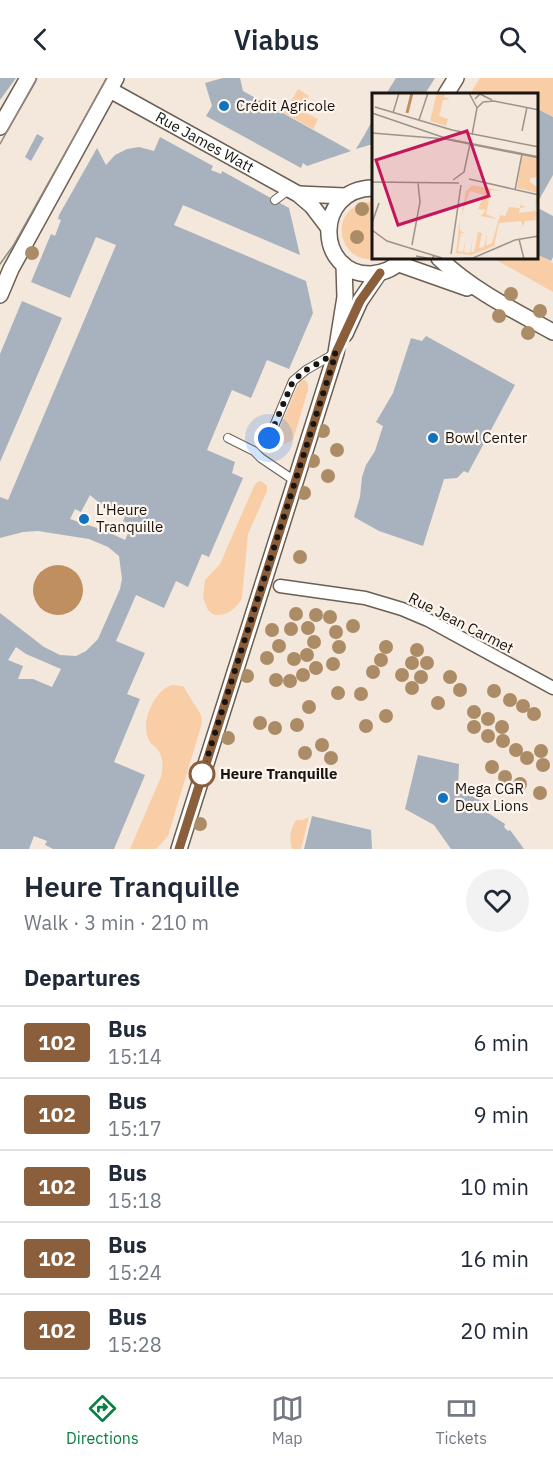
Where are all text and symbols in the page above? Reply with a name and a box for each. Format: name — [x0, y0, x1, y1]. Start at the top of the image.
text: Viabus — [234, 22, 319, 57]
icon: back — [24, 23, 57, 56]
icon: search — [496, 23, 529, 56]
inset map — [372, 93, 538, 260]
place label: Crédit Agricole — [236, 96, 335, 115]
marker: Crédit Agricole — [217, 99, 231, 113]
street label: Rue James Watt — [152, 107, 257, 177]
your location — [254, 423, 284, 453]
place label: Bowl Center — [445, 428, 528, 447]
marker: Bowl Center — [426, 431, 440, 445]
place label: L'Heure Tranquille — [96, 500, 163, 536]
marker: L'Heure Tranquille — [77, 512, 91, 526]
street label: Rue Jean Carmet — [406, 588, 517, 657]
marker: Heure Tranquille — [189, 761, 215, 787]
place label: Heure Tranquille — [220, 764, 337, 783]
place label: Mega CGR Deux Lions — [455, 779, 528, 815]
marker: Mega CGR Deux Lions — [436, 791, 450, 805]
text: Heure Tranquille — [24, 868, 240, 905]
button: heart — [466, 869, 529, 932]
text: Walk · 3 min · 210 m — [24, 909, 209, 936]
text: Departures — [24, 963, 140, 992]
text: Bus — [108, 1014, 147, 1043]
text: 102 — [38, 1028, 76, 1056]
text: 6 min — [473, 1028, 529, 1057]
text: 15:14 — [108, 1043, 162, 1070]
text: Bus — [108, 1086, 147, 1115]
text: 102 — [38, 1100, 76, 1128]
text: 9 min — [473, 1100, 529, 1129]
text: 15:17 — [108, 1115, 162, 1142]
text: Bus — [108, 1158, 147, 1187]
text: 102 — [38, 1172, 76, 1200]
text: 10 min — [460, 1172, 529, 1201]
text: 15:18 — [108, 1187, 162, 1214]
text: Bus — [108, 1230, 147, 1259]
text: 102 — [38, 1244, 76, 1272]
text: 16 min — [460, 1244, 529, 1273]
text: 15:24 — [108, 1259, 162, 1286]
text: Bus — [108, 1302, 147, 1331]
text: 102 — [38, 1316, 76, 1344]
text: 20 min — [460, 1316, 529, 1345]
text: 15:28 — [108, 1331, 162, 1358]
tab: Directions — [66, 1392, 139, 1448]
tab: Map — [271, 1392, 304, 1448]
tab: Tickets — [435, 1392, 487, 1448]

